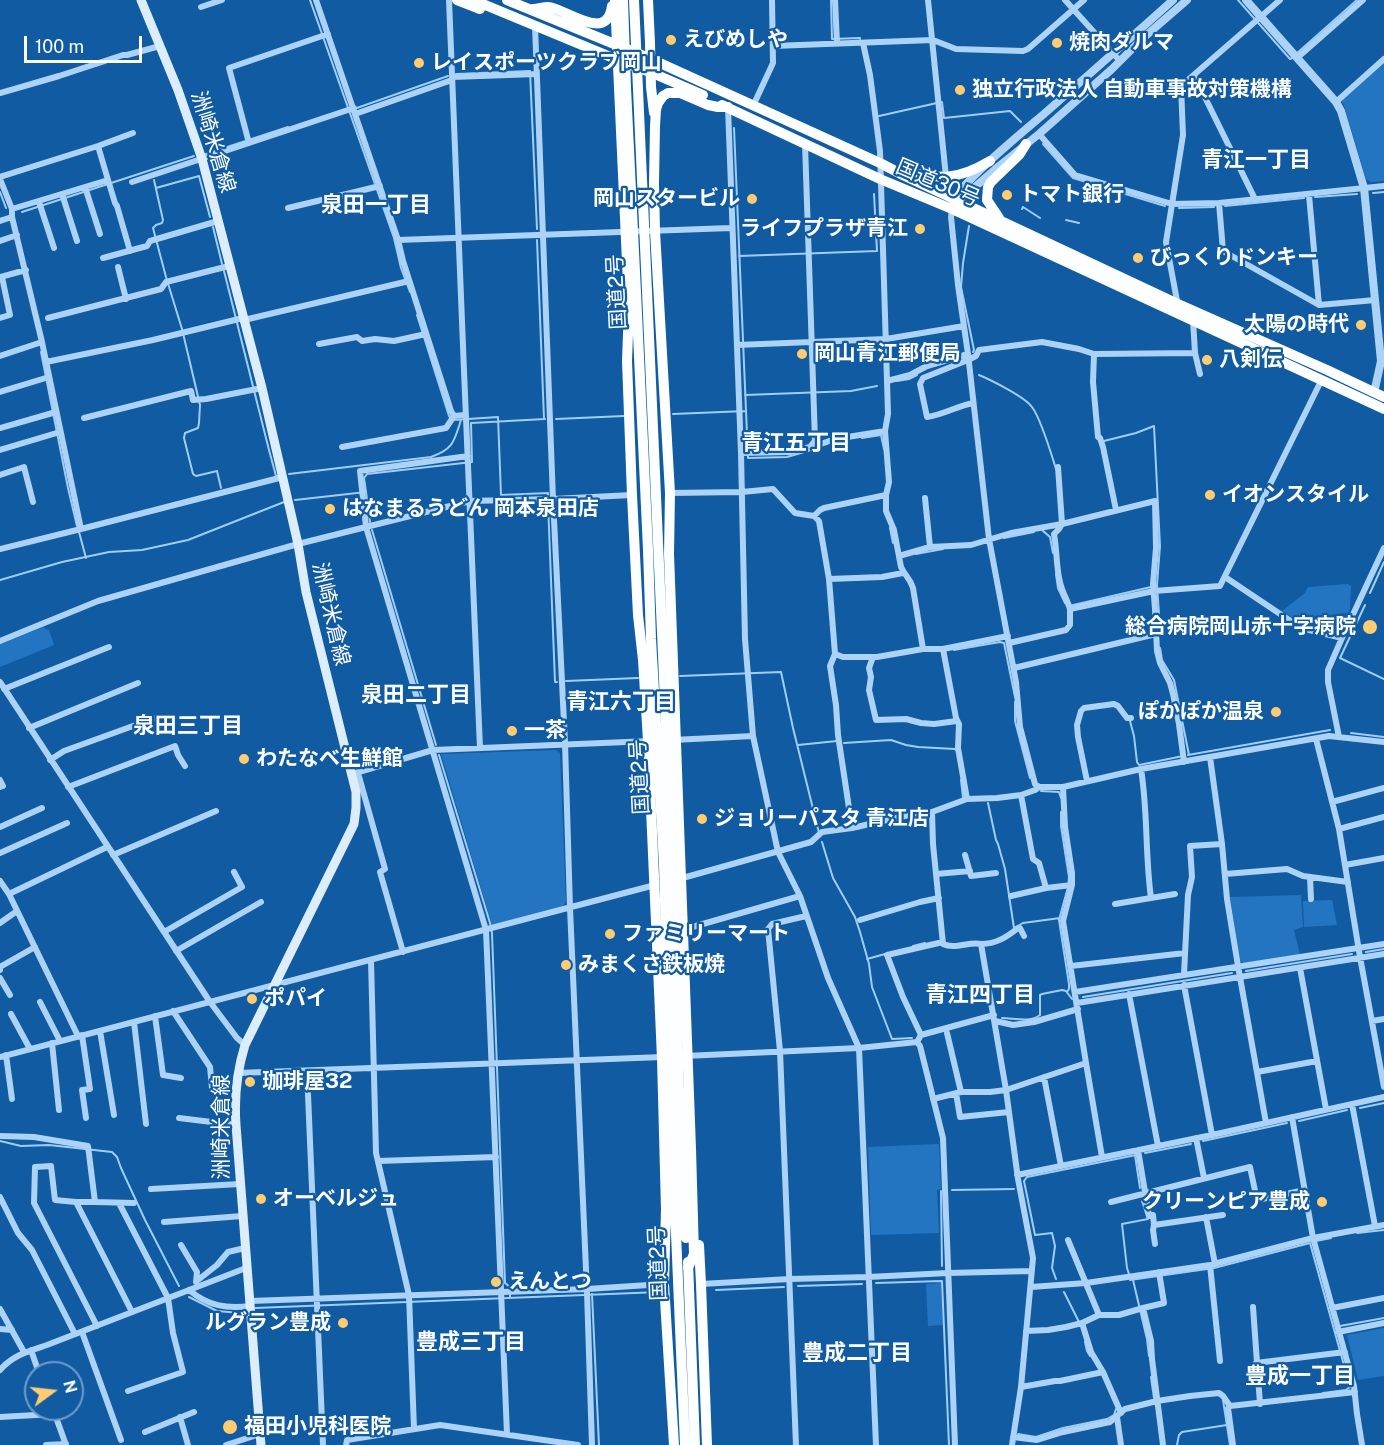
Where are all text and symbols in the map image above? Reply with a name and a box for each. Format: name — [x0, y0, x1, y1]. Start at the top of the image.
scale bar — [27, 24, 146, 62]
place label: えびめしや — [683, 27, 788, 53]
place label: 焼肉ダルマ — [1069, 30, 1174, 56]
marker: えびめしや — [664, 33, 678, 47]
text: 100 m — [35, 36, 84, 57]
marker: 焼肉ダルマ — [1050, 36, 1064, 50]
place label: レイスポーツクラブ岡山 — [431, 50, 662, 76]
marker: レイスポーツクラブ岡山 — [412, 56, 426, 70]
place label: 独立行政法人 自動車事故対策機構 — [972, 77, 1292, 103]
marker: 独立行政法人 自動車事故対策機構 — [953, 83, 967, 97]
street label: 洲崎米倉線 — [186, 88, 240, 196]
district label: 青江一丁目 — [1201, 147, 1311, 173]
street label: 国道30号 — [892, 154, 984, 212]
place label: トマト銀行 — [1019, 182, 1124, 208]
place label: 岡山スタービル — [593, 186, 740, 212]
marker: トマト銀行 — [1000, 188, 1014, 202]
district label: 泉田一丁目 — [321, 192, 431, 218]
marker: 岡山スタービル — [745, 192, 759, 206]
place label: ライフプラザ青江 — [740, 216, 908, 242]
marker: ライフプラザ青江 — [913, 222, 927, 236]
place label: びっくりドンキー — [1150, 245, 1318, 271]
marker: びっくりドンキー — [1131, 251, 1145, 265]
street label: 国道2号 — [602, 254, 632, 330]
place label: 太陽の時代 — [1244, 312, 1349, 338]
marker: 太陽の時代 — [1354, 318, 1368, 332]
place label: 岡山青江郵便局 — [814, 341, 961, 367]
marker: 岡山青江郵便局 — [795, 347, 809, 361]
place label: 八剣伝 — [1219, 347, 1282, 373]
marker: 八剣伝 — [1200, 353, 1214, 367]
district label: 青江五丁目 — [741, 430, 851, 456]
place label: イオンスタイル — [1222, 482, 1369, 508]
marker: イオンスタイル — [1203, 488, 1217, 502]
place label: はなまるうどん 岡本泉田店 — [342, 496, 599, 522]
marker: はなまるうどん 岡本泉田店 — [323, 502, 337, 516]
street label: 洲崎米倉線 — [307, 560, 355, 668]
place label: 総合病院岡山赤十字病院 — [1125, 614, 1356, 640]
marker: 総合病院岡山赤十字病院 — [1361, 618, 1379, 636]
district label: 泉田二丁目 — [361, 682, 471, 708]
district label: 青江六丁目 — [566, 689, 676, 715]
place label: ぽかぽか温泉 — [1138, 699, 1264, 725]
marker: ぽかぽか温泉 — [1269, 705, 1283, 719]
district label: 泉田三丁目 — [133, 713, 243, 739]
place label: 一茶 — [524, 718, 566, 744]
marker: 一茶 — [505, 724, 519, 738]
street label: 国道2号 — [625, 739, 655, 815]
place label: わたなべ生鮮館 — [256, 746, 403, 772]
marker: わたなべ生鮮館 — [237, 752, 251, 766]
place label: ジョリーパスタ 青江店 — [714, 806, 929, 832]
marker: ジョリーパスタ 青江店 — [695, 812, 709, 826]
place label: ファミリーマート — [622, 921, 790, 947]
marker: ファミリーマート — [603, 927, 617, 941]
place label: みまくさ鉄板焼 — [578, 952, 725, 978]
marker: みまくさ鉄板焼 — [559, 958, 573, 972]
district label: 青江四丁目 — [925, 982, 1035, 1008]
place label: ポパイ — [264, 986, 327, 1012]
marker: ポパイ — [245, 992, 259, 1006]
place label: 珈琲屋32 — [262, 1069, 352, 1095]
street label: 洲崎米倉線 — [209, 1075, 235, 1179]
marker: 珈琲屋32 — [243, 1075, 257, 1089]
place label: オーベルジュ — [273, 1186, 399, 1212]
place label: クリーンピア豊成 — [1142, 1189, 1310, 1215]
marker: オーベルジュ — [254, 1192, 268, 1206]
marker: クリーンピア豊成 — [1315, 1195, 1329, 1209]
street label: 国道2号 — [644, 1225, 672, 1301]
place label: えんとつ — [508, 1269, 592, 1295]
marker: えんとつ — [489, 1275, 503, 1289]
place label: ルグラン豊成 — [205, 1310, 331, 1336]
marker: ルグラン豊成 — [336, 1316, 350, 1330]
district label: 豊成三丁目 — [416, 1329, 526, 1355]
district label: 豊成二丁目 — [802, 1340, 912, 1366]
north arrow — [24, 1361, 84, 1421]
district label: 豊成一丁目 — [1245, 1363, 1355, 1389]
text: N — [59, 1378, 81, 1395]
place label: 福田小児科医院 — [244, 1414, 391, 1440]
marker: 福田小児科医院 — [221, 1418, 239, 1436]

